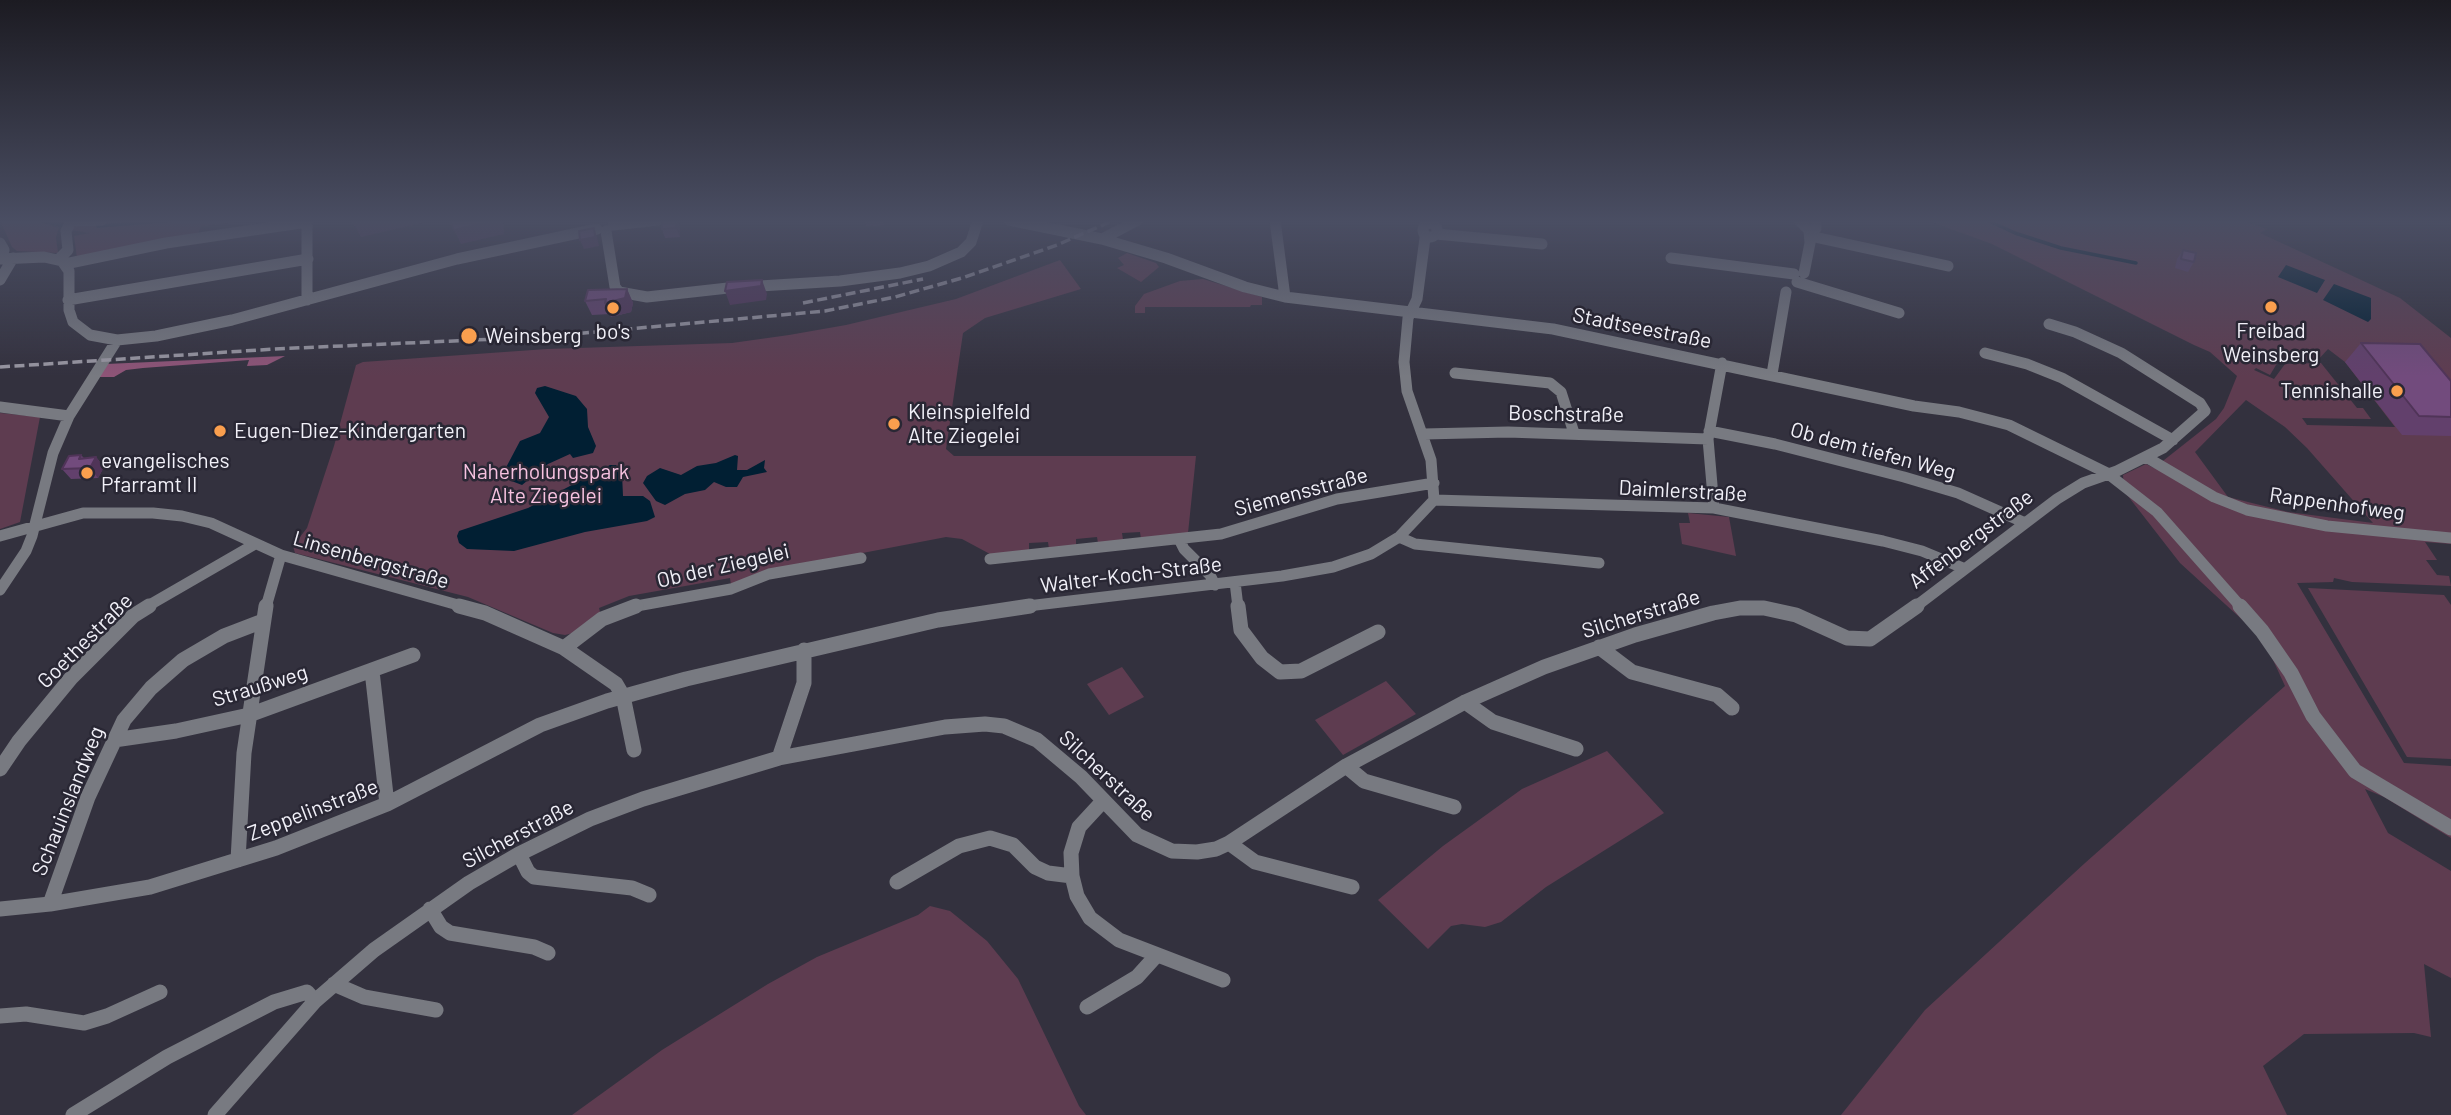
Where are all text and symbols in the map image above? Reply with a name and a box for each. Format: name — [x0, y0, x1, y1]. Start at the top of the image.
marker: Freibad Weinsberg — [2263, 299, 2279, 315]
marker: bo's — [605, 300, 621, 316]
street label: Stadtseestraße — [1570, 302, 1714, 354]
place label: Freibad Weinsberg — [2223, 318, 2319, 368]
place label: bo's — [596, 319, 630, 345]
place label: Weinsberg — [485, 323, 582, 349]
marker: Weinsberg — [459, 326, 479, 346]
place label: Tennishalle — [2280, 378, 2383, 404]
marker: Tennishalle — [2389, 383, 2405, 399]
place label: Kleinspielfeld Alte Ziegelei — [908, 399, 1031, 449]
street label: Boschstraße — [1508, 400, 1624, 428]
marker: Kleinspielfeld Alte Ziegelei — [886, 416, 902, 432]
street label: Ob dem tiefen Weg — [1788, 417, 1958, 485]
place label: Eugen-Diez-Kindergarten — [234, 418, 466, 444]
marker: Eugen-Diez-Kindergarten — [212, 423, 228, 439]
place label: evangelisches Pfarramt II — [101, 448, 230, 498]
park label: Naherholungspark Alte Ziegelei — [463, 459, 629, 509]
street label: Siemensstraße — [1231, 462, 1371, 522]
marker: evangelisches Pfarramt II — [79, 465, 95, 481]
street label: Daimlerstraße — [1618, 475, 1748, 507]
street label: Rappenhofweg — [2268, 482, 2406, 526]
street label: Affenbergstraße — [1904, 484, 2038, 594]
street label: Linsenbergstraße — [290, 526, 452, 594]
street label: Ob der Ziegelei — [654, 539, 792, 593]
street label: Walter-Koch-Straße — [1039, 551, 1223, 599]
street label: Silcherstraße — [1579, 584, 1703, 644]
street label: Goethestraße — [32, 588, 138, 694]
street label: Straußweg — [209, 660, 311, 712]
street label: Schauinslandweg — [27, 723, 109, 879]
street label: Silcherstraße — [1054, 725, 1160, 827]
street label: Zeppelinstraße — [244, 774, 382, 846]
street label: Silcherstraße — [458, 794, 578, 874]

